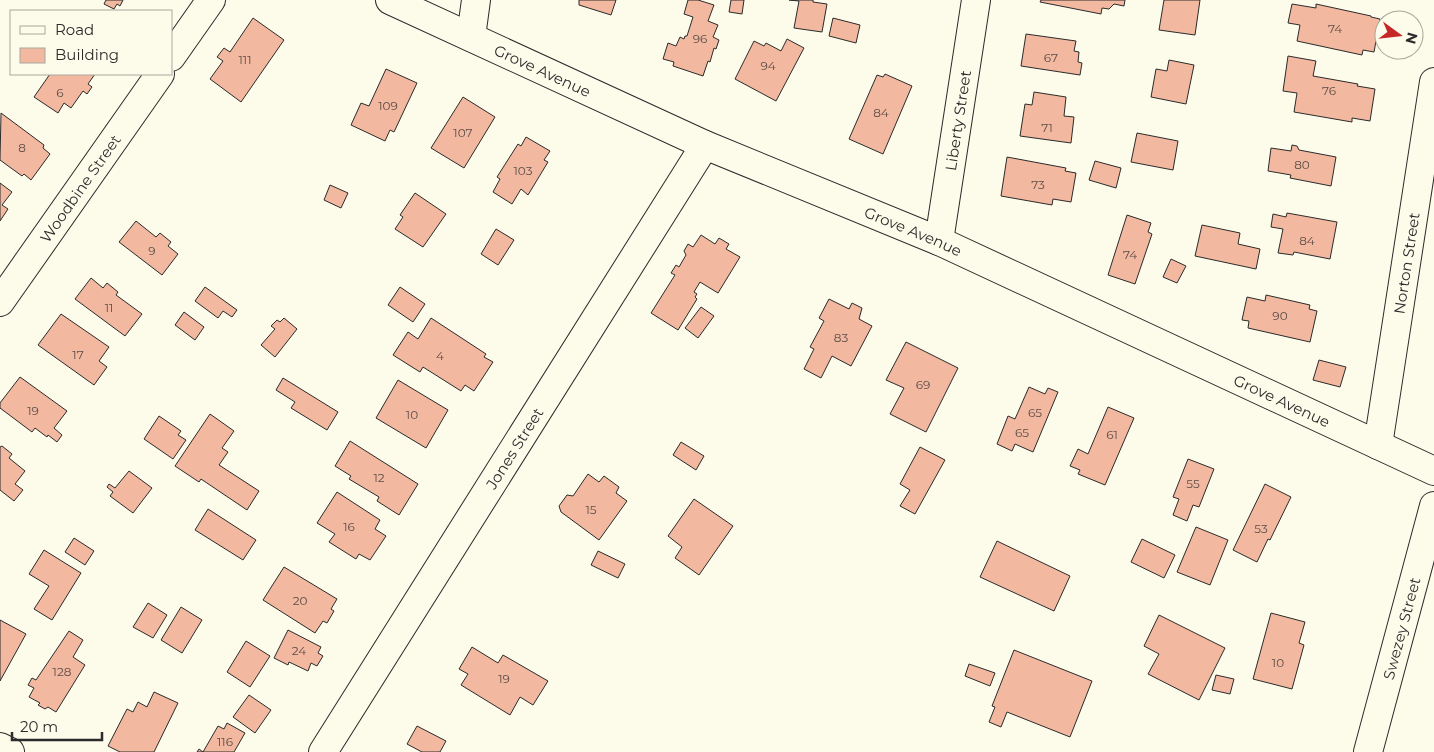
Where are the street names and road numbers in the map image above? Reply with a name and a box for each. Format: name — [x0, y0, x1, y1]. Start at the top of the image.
street label: Grove Avenue — [491, 40, 594, 101]
street label: Liberty Street — [940, 69, 975, 172]
street label: Woodbine Street — [35, 131, 124, 246]
street label: Grove Avenue — [862, 202, 965, 260]
street label: Norton Street — [1389, 211, 1423, 315]
street label: Grove Avenue — [1231, 370, 1333, 431]
street label: Jones Street — [481, 404, 547, 493]
street label: Swezey Street — [1378, 575, 1424, 682]

